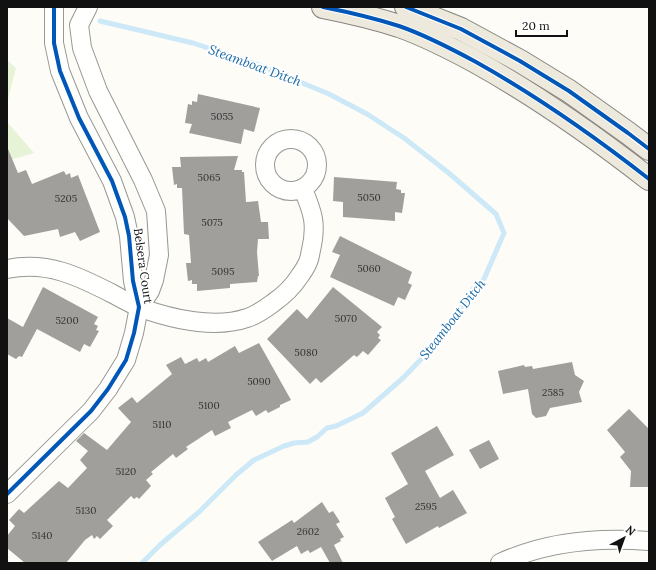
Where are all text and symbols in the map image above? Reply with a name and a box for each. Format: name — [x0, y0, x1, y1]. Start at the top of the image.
scale bar — [516, 12, 567, 38]
text: 20 m — [522, 18, 550, 33]
water label: Steamboat Ditch — [206, 41, 304, 90]
house number: 5055 — [211, 110, 233, 123]
house number: 5065 — [198, 171, 220, 184]
house number: 5050 — [357, 191, 381, 204]
house number: 5205 — [55, 192, 77, 205]
house number: 5075 — [201, 216, 223, 229]
street label: Belsera Court — [131, 227, 156, 305]
house number: 5060 — [357, 262, 381, 275]
house number: 5095 — [212, 265, 234, 278]
water label: Steamboat Ditch — [416, 275, 489, 363]
house number: 5070 — [335, 312, 357, 325]
house number: 5200 — [55, 314, 79, 327]
house number: 5080 — [294, 346, 318, 359]
house number: 5090 — [247, 375, 271, 388]
house number: 2585 — [542, 386, 564, 399]
house number: 5100 — [198, 399, 220, 412]
house number: 5110 — [153, 418, 171, 431]
house number: 5120 — [116, 465, 136, 478]
house number: 2595 — [415, 500, 437, 513]
house number: 5130 — [76, 504, 96, 517]
north arrow — [604, 518, 644, 558]
text: N — [623, 522, 639, 539]
house number: 2602 — [297, 525, 319, 538]
house number: 5140 — [32, 529, 52, 542]

